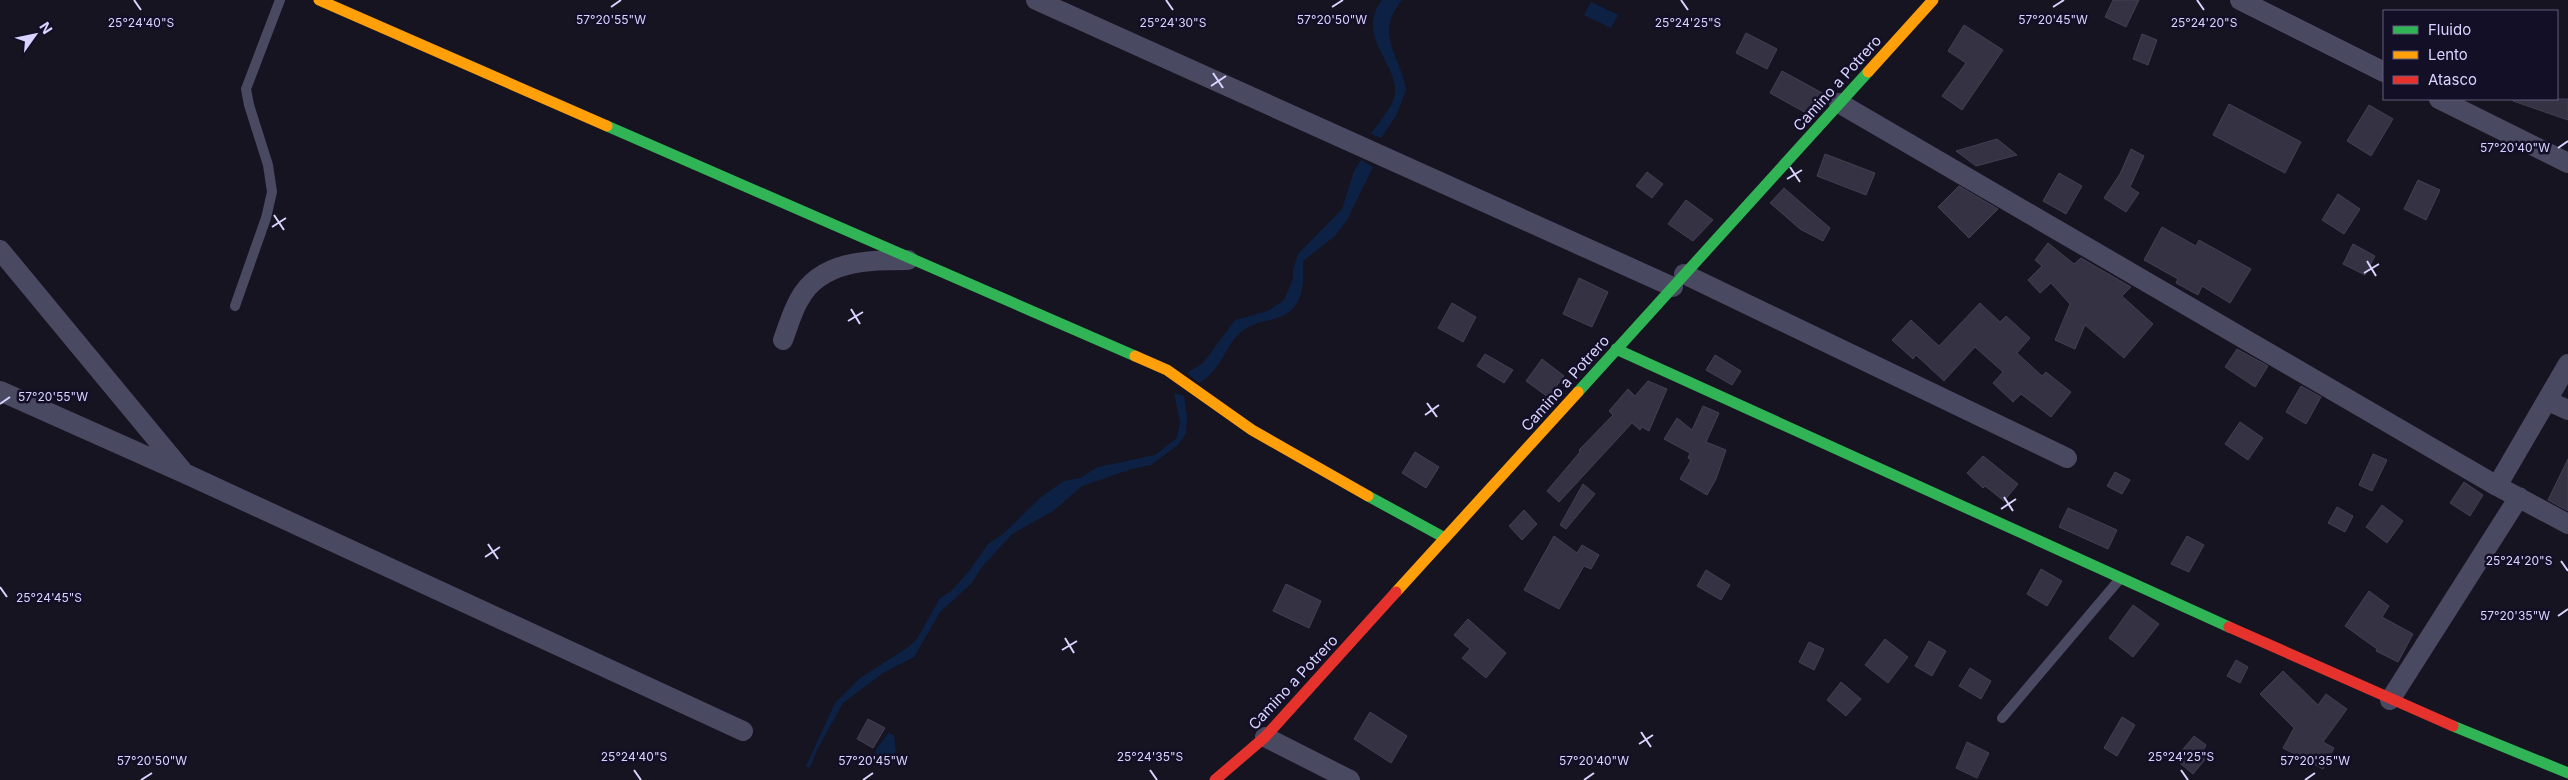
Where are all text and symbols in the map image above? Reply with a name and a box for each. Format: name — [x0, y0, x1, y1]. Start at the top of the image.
north arrow — [10, 10, 60, 60]
legend — [2383, 10, 2558, 100]
text: 57°20'55"W — [576, 12, 646, 27]
text: 57°20'50"W — [1297, 12, 1367, 27]
text: 57°20'45"W — [2018, 12, 2088, 27]
text: 25°24'40"S — [108, 15, 175, 30]
text: 25°24'30"S — [1140, 15, 1207, 30]
text: 25°24'25"S — [1655, 15, 1722, 30]
text: 25°24'20"S — [2171, 15, 2238, 30]
text: N — [36, 19, 56, 37]
text: Fluido — [2428, 20, 2471, 39]
street label: Camino a Potrero — [1789, 31, 1885, 135]
text: Lento — [2428, 45, 2468, 64]
text: Atasco — [2428, 70, 2477, 89]
text: 57°20'40"W — [2480, 140, 2550, 155]
street label: Camino a Potrero — [1517, 331, 1613, 435]
text: 57°20'55"W — [18, 389, 88, 404]
text: 25°24'20"S — [2486, 553, 2553, 568]
text: 25°24'45"S — [16, 590, 82, 605]
text: 57°20'35"W — [2480, 608, 2550, 623]
street label: Camino a Potrero — [1244, 631, 1342, 733]
text: 25°24'40"S — [601, 749, 668, 764]
text: 25°24'35"S — [1117, 749, 1184, 764]
text: 25°24'25"S — [2148, 749, 2215, 764]
text: 57°20'50"W — [117, 753, 187, 768]
text: 57°20'45"W — [838, 753, 908, 768]
text: 57°20'40"W — [1559, 753, 1629, 768]
text: 57°20'35"W — [2280, 753, 2350, 768]

